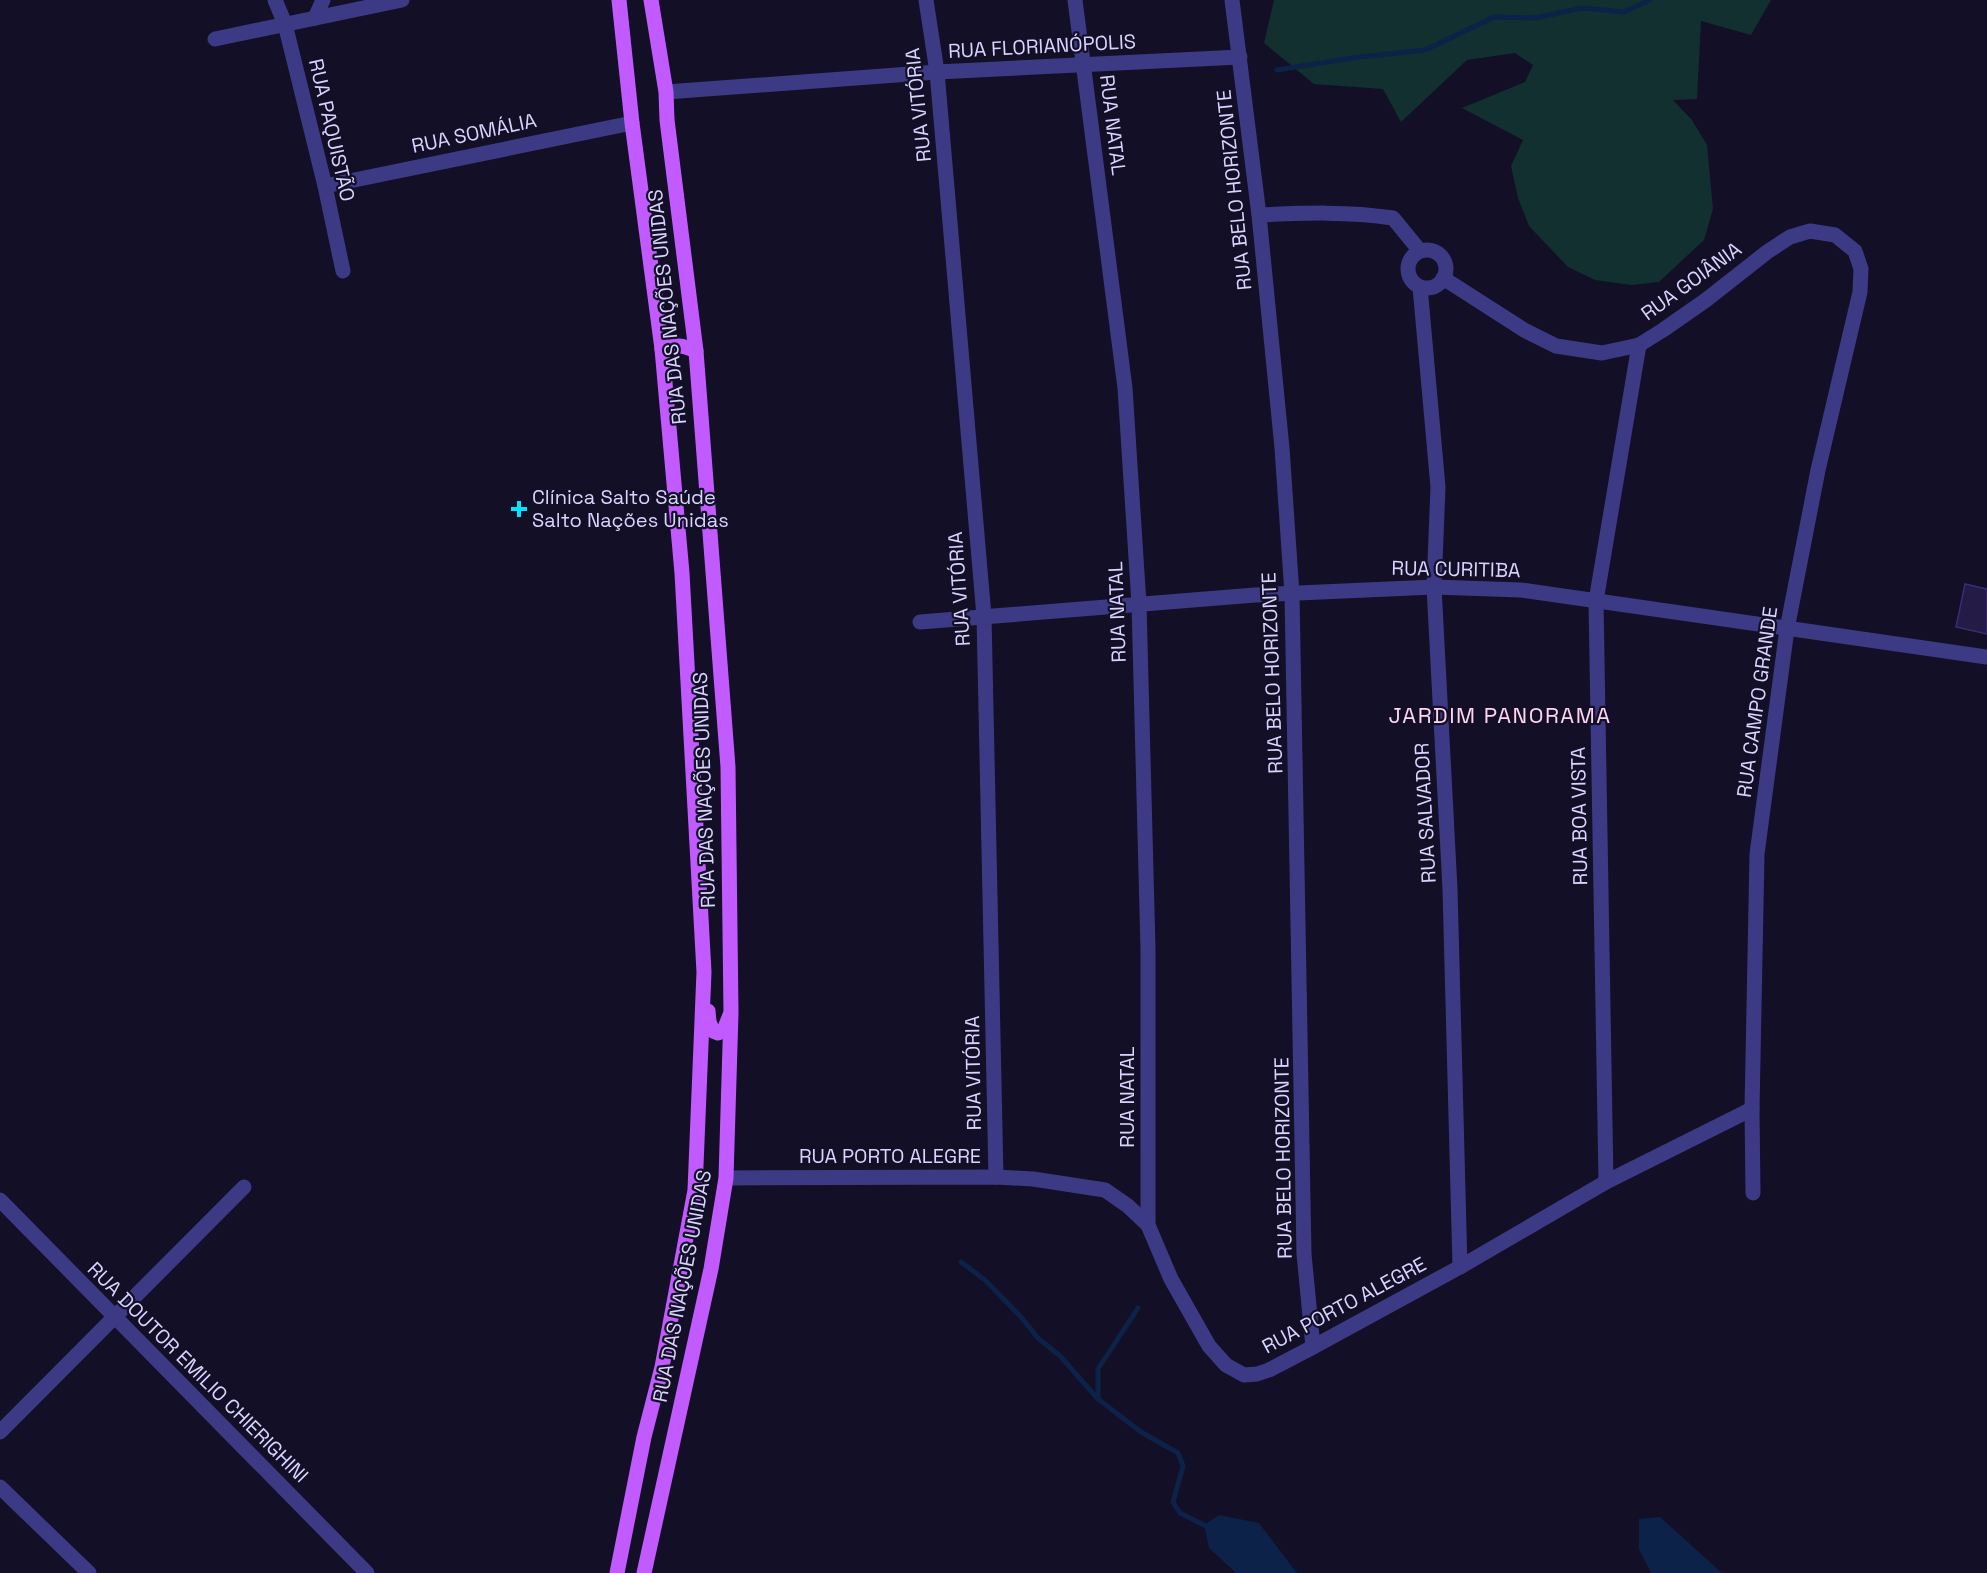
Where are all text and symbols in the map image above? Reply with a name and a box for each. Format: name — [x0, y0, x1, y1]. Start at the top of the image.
street label: RUA FLORIANÓPOLIS — [947, 28, 1137, 64]
street label: RUA VITÓRIA — [899, 46, 937, 163]
street label: RUA PAQUISTÃO — [303, 56, 361, 204]
street label: RUA NATAL — [1094, 73, 1132, 177]
street label: RUA BELO HORIZONTE — [1211, 88, 1257, 292]
street label: RUA SOMÁLIA — [409, 107, 539, 159]
street label: RUA DAS NAÇÕES UNIDAS — [642, 188, 692, 426]
street label: RUA GOIÂNIA — [1636, 236, 1747, 326]
place label: Clínica Salto Saúde Salto Nações Unidas — [532, 484, 729, 533]
marker: Clínica Salto Saúde Salto Nações Unidas — [510, 500, 528, 518]
street label: RUA VITÓRIA — [942, 530, 976, 647]
street label: RUA CURITIBA — [1391, 555, 1521, 583]
street label: RUA NATAL — [1102, 561, 1132, 663]
street label: RUA BELO HORIZONTE — [1255, 572, 1289, 774]
street label: RUA CAMPO GRANDE — [1731, 605, 1783, 799]
street label: RUA DAS NAÇÕES UNIDAS — [687, 672, 721, 908]
district label: JARDIM PANORAMA — [1388, 701, 1612, 729]
street label: RUA SALVADOR — [1408, 742, 1442, 884]
street label: RUA BOA VISTA — [1565, 746, 1593, 885]
street label: RUA VITÓRIA — [959, 1015, 987, 1131]
street label: RUA NATAL — [1114, 1046, 1140, 1148]
street label: RUA BELO HORIZONTE — [1268, 1057, 1298, 1259]
street label: RUA PORTO ALEGRE — [799, 1143, 981, 1169]
street label: RUA DAS NAÇÕES UNIDAS — [647, 1168, 717, 1404]
street label: RUA PORTO ALEGRE — [1257, 1251, 1431, 1359]
street label: RUA DOUTOR EMILIO CHIERIGHINI — [82, 1256, 314, 1488]

